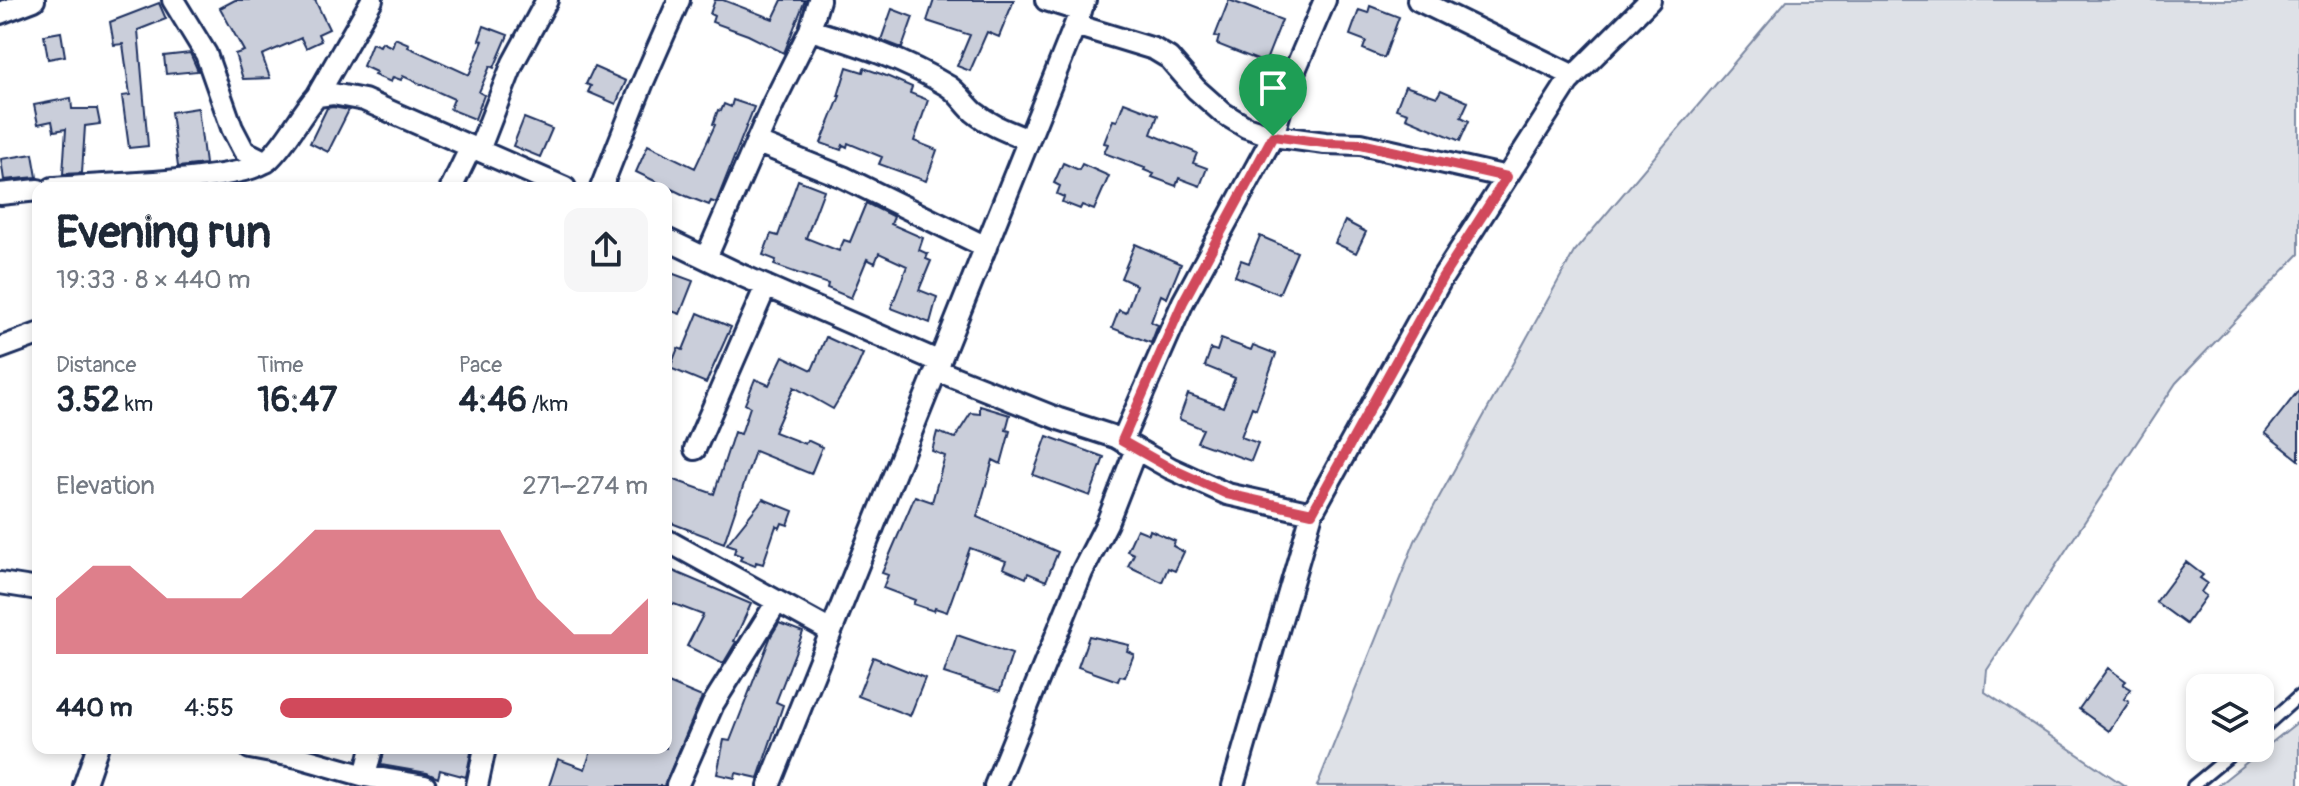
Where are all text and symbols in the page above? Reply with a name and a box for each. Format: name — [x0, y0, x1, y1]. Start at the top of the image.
pin — [1239, 54, 1307, 136]
icon: arrive — [1251, 66, 1295, 110]
text: Evening run — [56, 206, 271, 261]
button: share — [564, 208, 648, 292]
text: 19:33 · 8 × 440 m — [56, 264, 251, 296]
text: Distance — [56, 351, 136, 379]
text: Time — [257, 351, 303, 379]
text: Pace — [459, 351, 502, 379]
text: 3.52 — [56, 379, 120, 422]
text: 16:47 — [257, 379, 337, 422]
text: 4:46 — [459, 379, 527, 422]
text: km — [120, 390, 153, 418]
text: /km — [527, 390, 568, 418]
text: Elevation — [56, 470, 155, 502]
text: 271–274 m — [522, 470, 648, 502]
map controls — [2186, 674, 2274, 762]
button: layers — [2186, 674, 2274, 762]
text: 440 m — [56, 692, 133, 724]
text: 4:55 — [184, 692, 234, 724]

